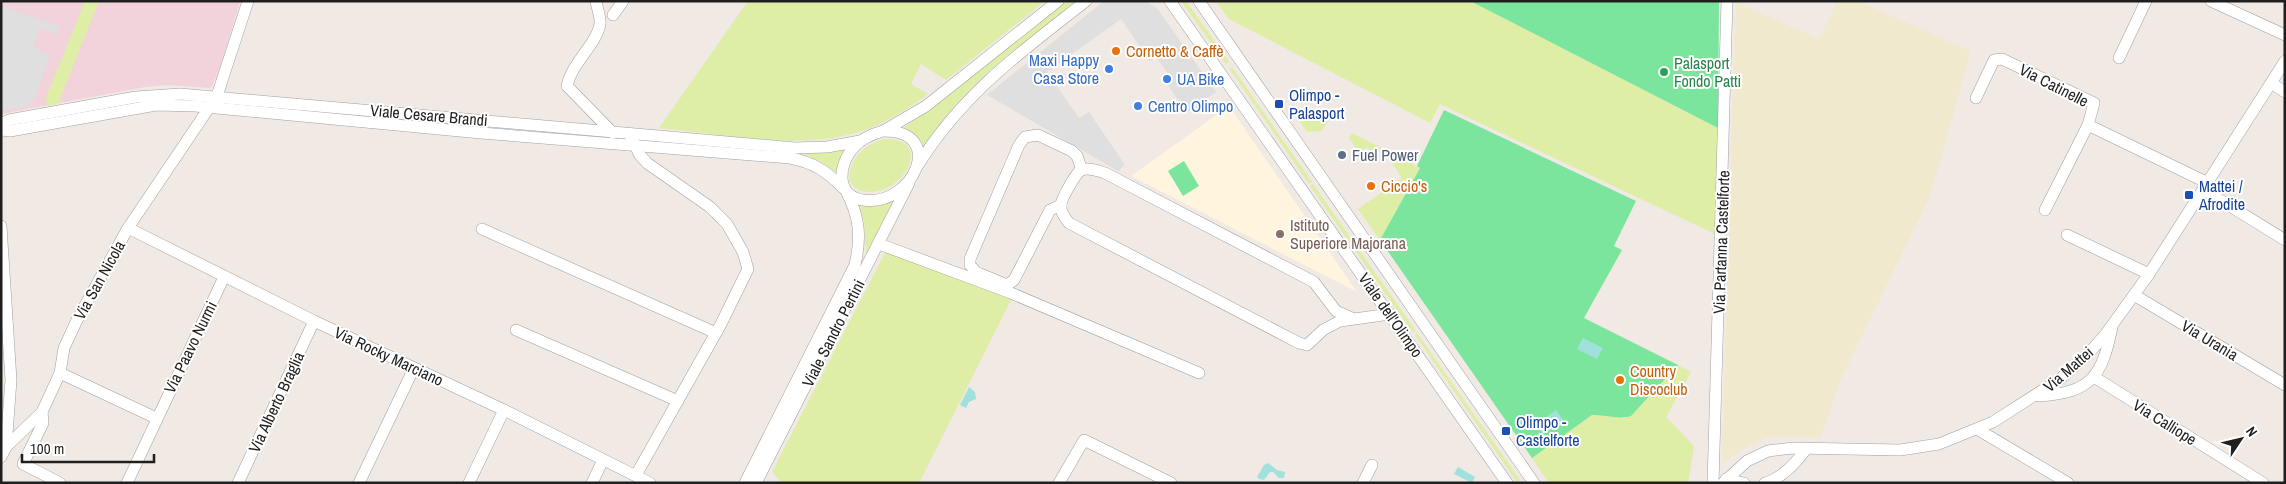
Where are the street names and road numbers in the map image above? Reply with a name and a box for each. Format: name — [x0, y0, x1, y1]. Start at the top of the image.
street label: Via Catinelle — [2016, 58, 2092, 112]
street label: Viale Cesare Brandi — [369, 99, 489, 131]
street label: Via Partanna Castelforte — [1708, 170, 1734, 314]
street label: Via San Nicola — [68, 236, 130, 324]
street label: Viale dell'Olimpo — [1354, 268, 1428, 362]
street label: Viale Sandro Pertini — [796, 275, 870, 391]
street label: Via Paavo Nurmi — [158, 297, 222, 397]
street label: Via Urania — [2178, 314, 2243, 366]
street label: Via Rocky Marciano — [331, 321, 447, 391]
street label: Via Mattei — [2038, 341, 2098, 397]
street label: Via Alberto Braglia — [243, 347, 309, 456]
street label: Via Calliope — [2129, 394, 2201, 450]

